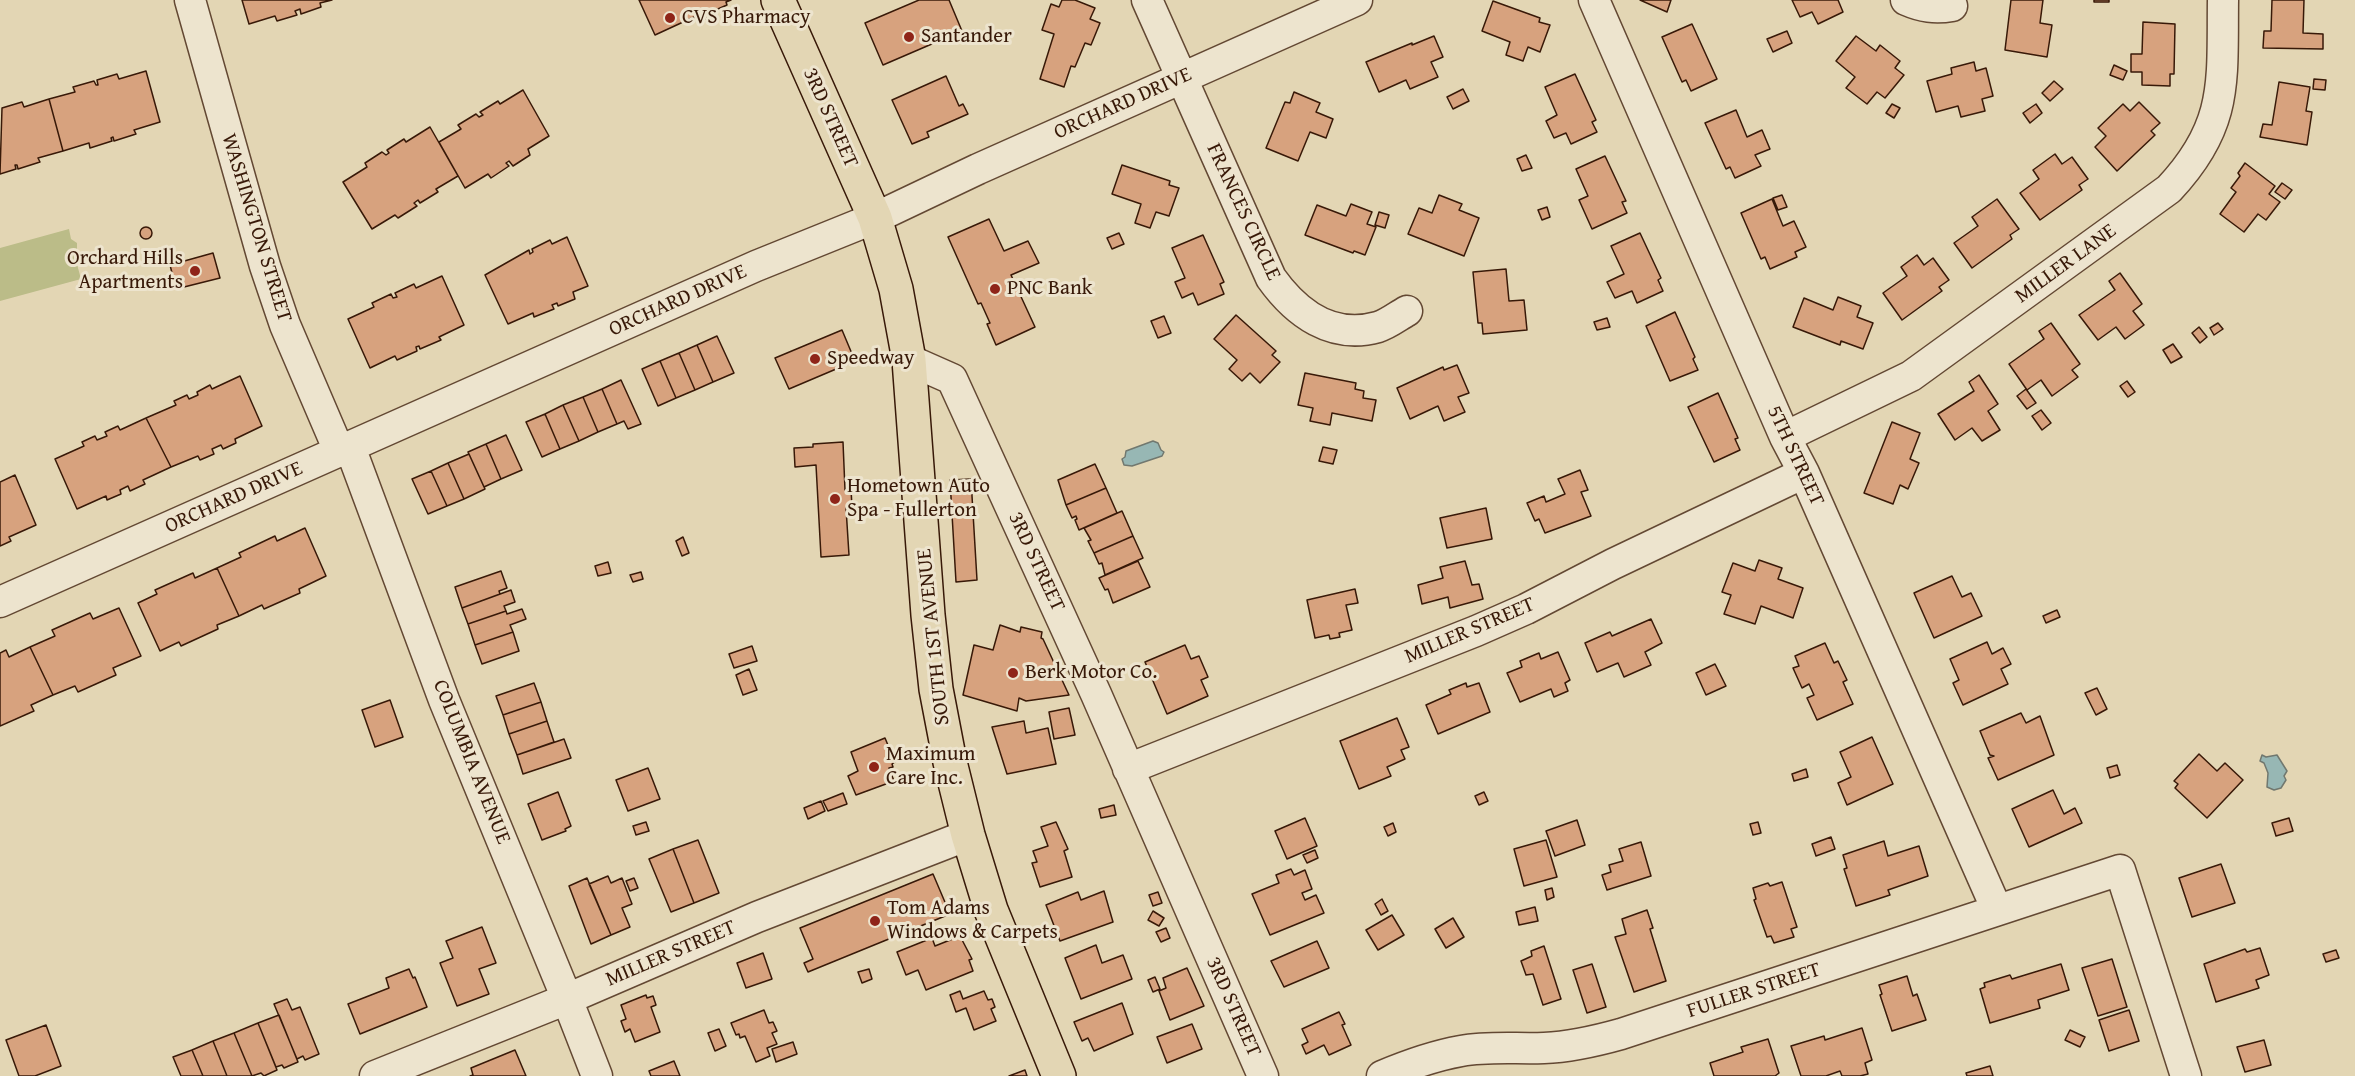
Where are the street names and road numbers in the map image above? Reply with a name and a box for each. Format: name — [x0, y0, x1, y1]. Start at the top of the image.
street label: ORCHARD DRIVE — [1050, 62, 1196, 146]
street label: 3RD STREET — [797, 64, 863, 172]
street label: WASHINGTON STREET — [215, 131, 297, 325]
street label: FRANCES CIRCLE — [1200, 140, 1286, 284]
street label: MILLER LANE — [2011, 219, 2121, 309]
street label: ORCHARD DRIVE — [605, 259, 751, 343]
street label: 5TH STREET — [1761, 402, 1829, 510]
street label: ORCHARD DRIVE — [161, 456, 307, 540]
street label: 3RD STREET — [1002, 508, 1070, 616]
street label: SOUTH 1ST AVENUE — [912, 547, 956, 727]
street label: MILLER STREET — [1401, 592, 1539, 670]
street label: COLUMBIA AVENUE — [427, 676, 515, 848]
street label: MILLER STREET — [602, 915, 740, 993]
street label: 3RD STREET — [1200, 953, 1266, 1061]
street label: FULLER STREET — [1684, 958, 1824, 1024]

